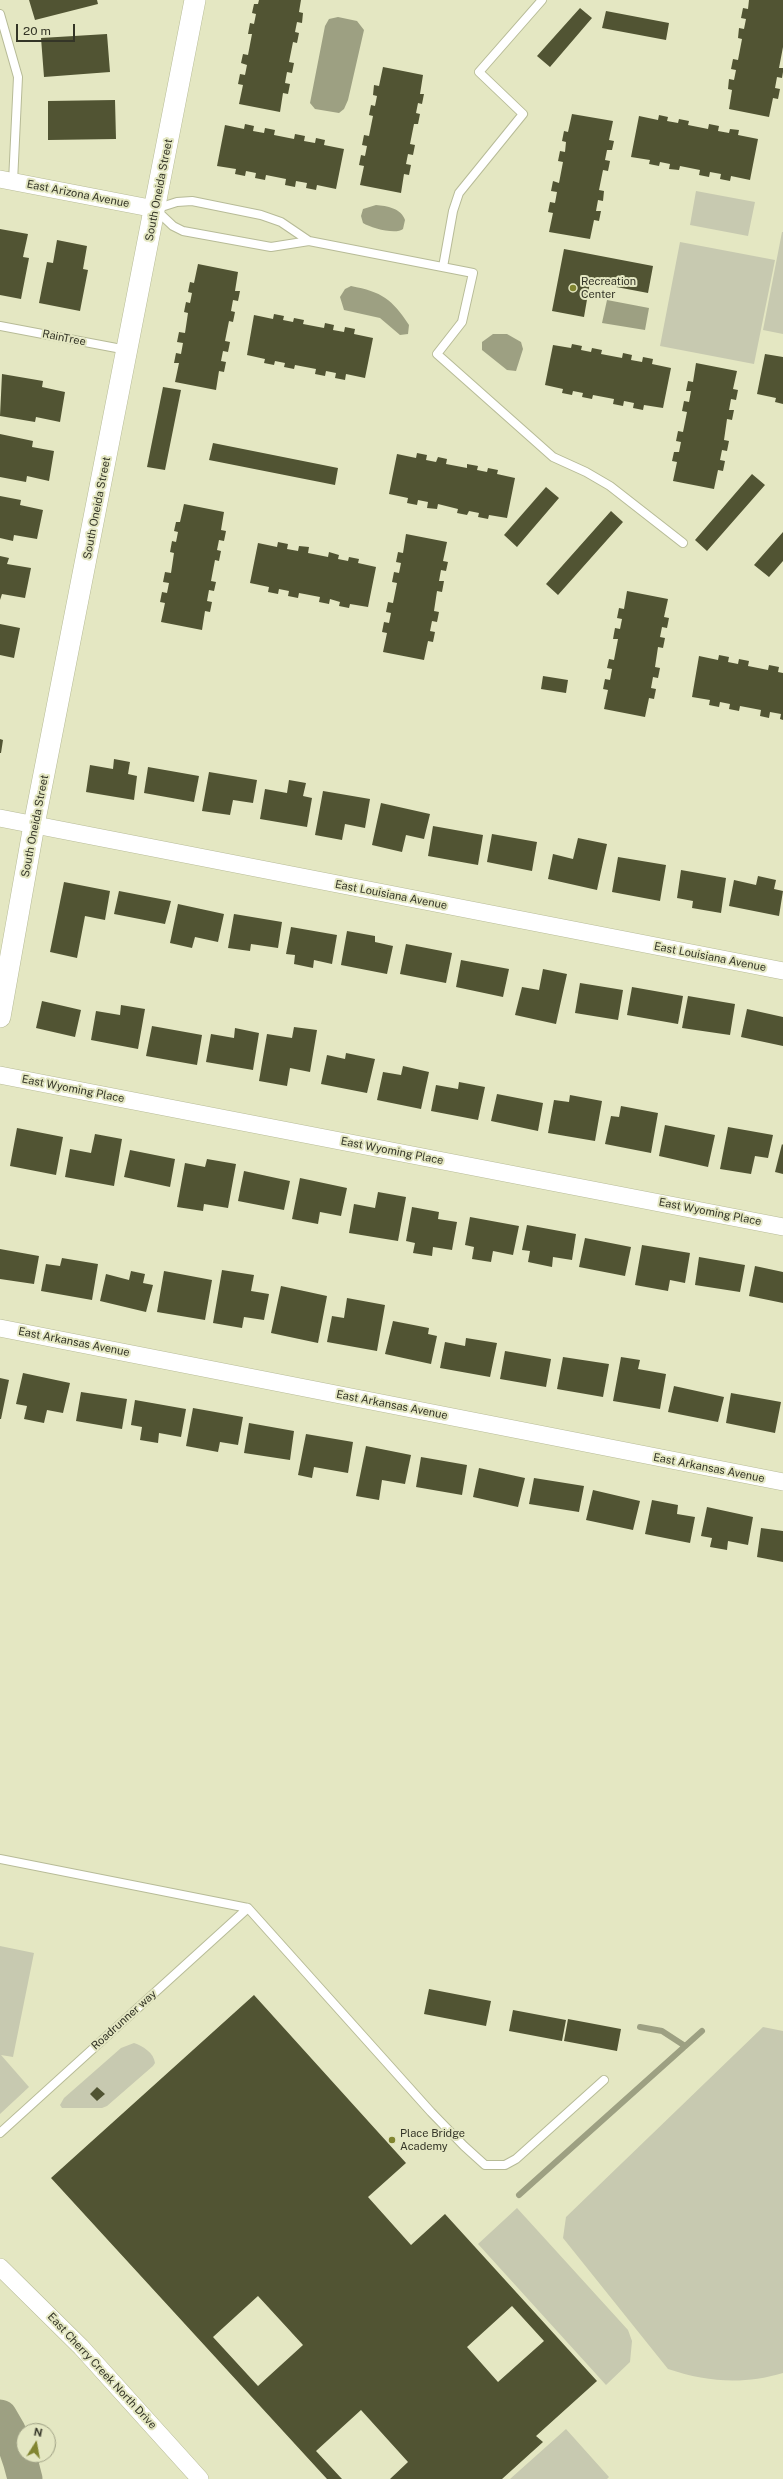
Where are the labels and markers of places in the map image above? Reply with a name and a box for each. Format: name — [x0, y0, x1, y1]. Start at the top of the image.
place label: Recreation Center — [581, 275, 636, 301]
marker: Recreation Center — [568, 283, 578, 293]
place label: Place Bridge Academy — [400, 2127, 465, 2153]
marker: Place Bridge Academy — [387, 2135, 397, 2145]

